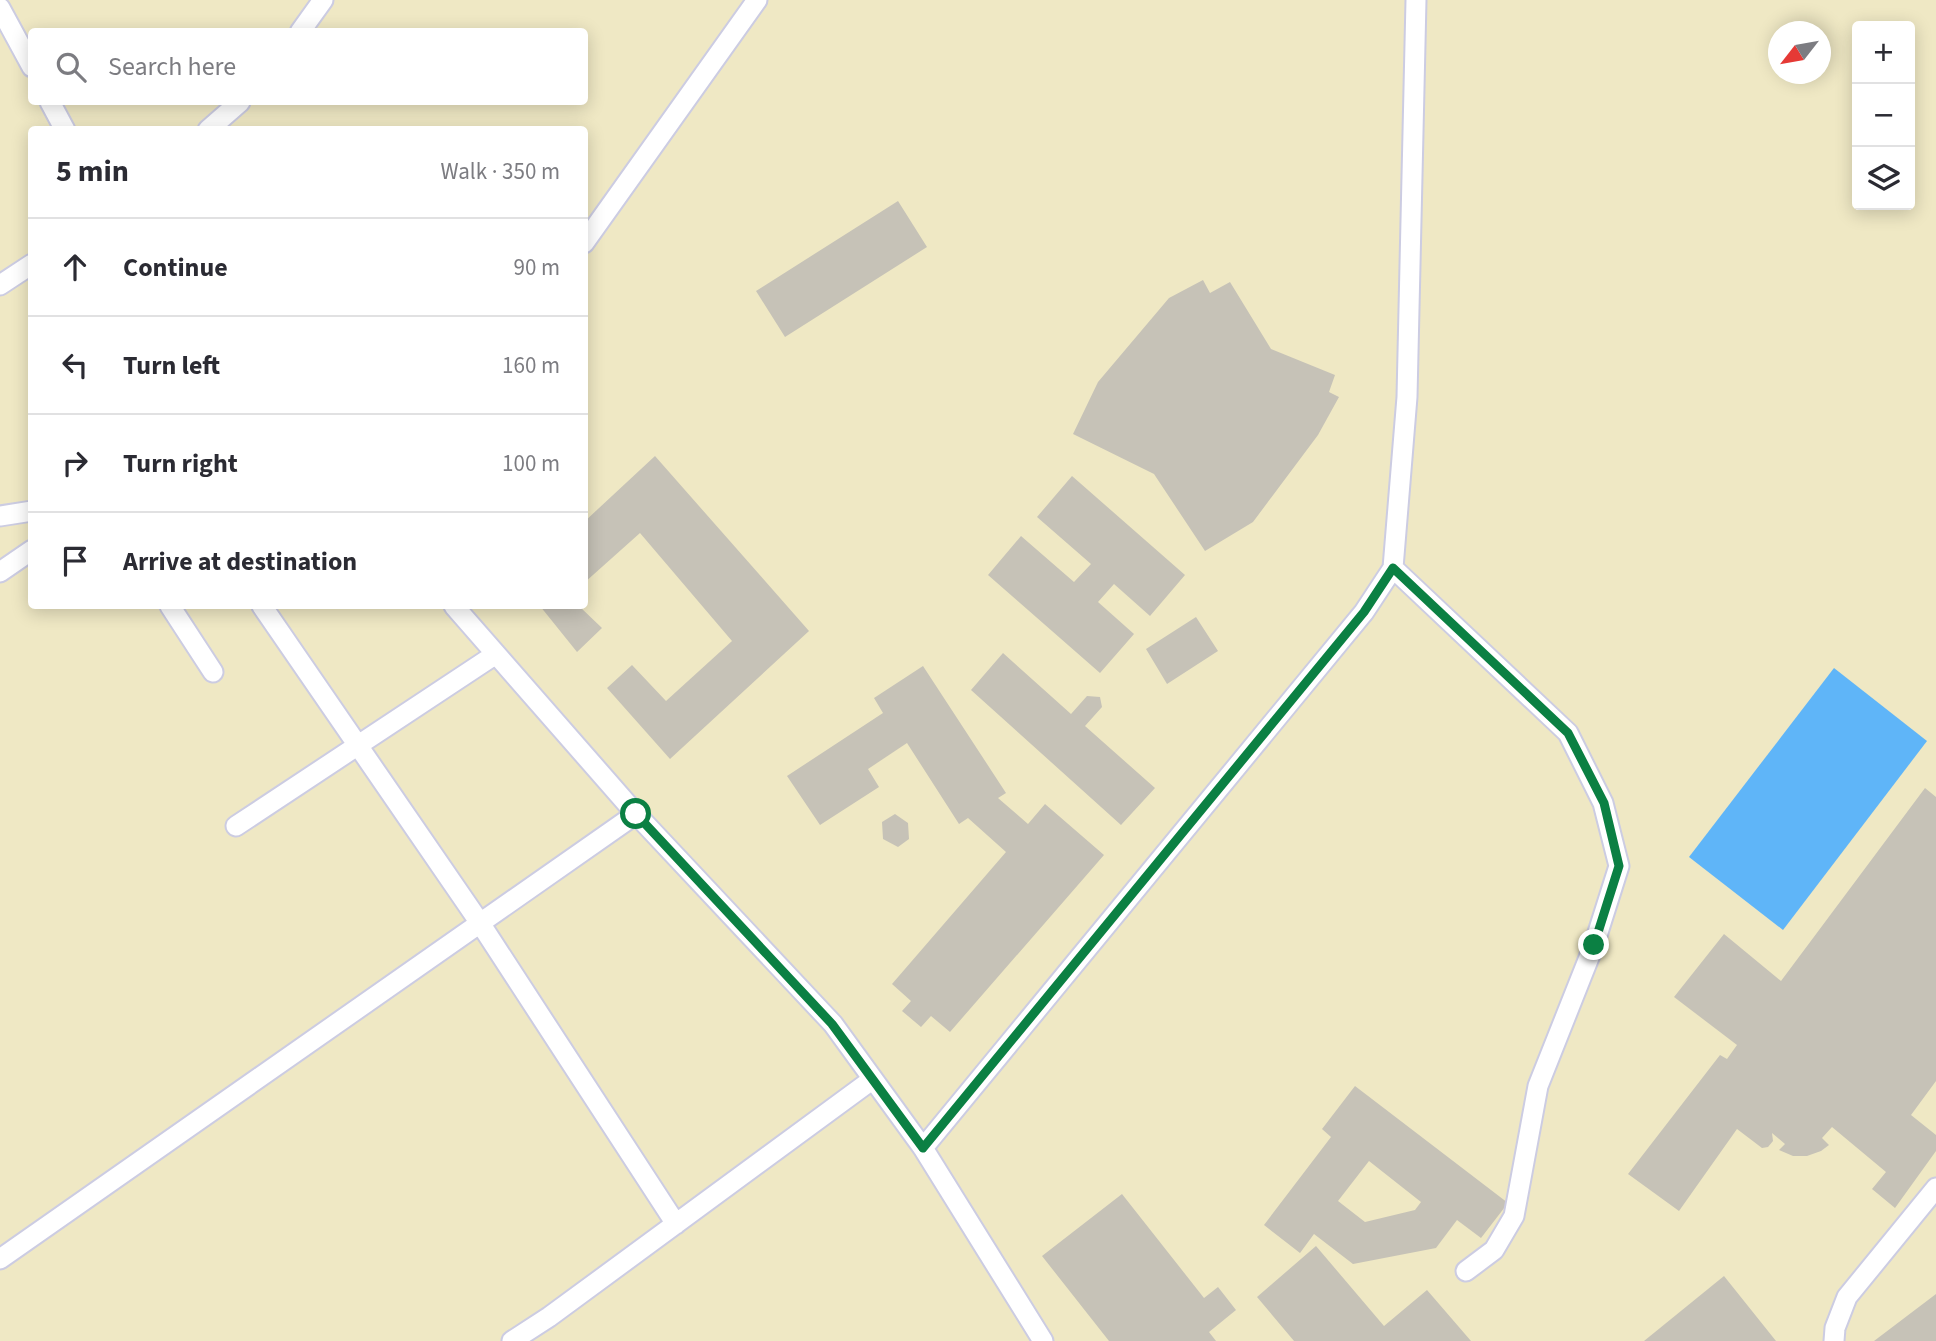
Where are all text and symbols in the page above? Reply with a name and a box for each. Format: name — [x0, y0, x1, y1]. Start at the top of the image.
north arrow — [1768, 21, 1831, 84]
map controls — [1852, 21, 1915, 210]
button: + — [1852, 21, 1915, 84]
search box — [28, 28, 588, 105]
icon: search — [52, 48, 90, 86]
text: Search here — [108, 48, 236, 85]
button: − — [1852, 84, 1915, 147]
button: layers — [1852, 147, 1915, 210]
text: 5 min — [56, 150, 129, 193]
text: Walk · 350 m — [441, 155, 560, 188]
icon: ahead — [56, 248, 94, 286]
text: Continue — [123, 249, 228, 286]
text: 90 m — [513, 251, 560, 284]
icon: left — [56, 346, 94, 384]
text: Turn left — [123, 347, 220, 384]
text: 160 m — [502, 349, 560, 382]
icon: right — [56, 444, 94, 482]
text: Turn right — [123, 445, 238, 482]
text: 100 m — [502, 447, 560, 480]
icon: arrive — [56, 542, 94, 580]
text: Arrive at destination — [123, 543, 357, 580]
route start — [620, 798, 651, 829]
route end — [1578, 929, 1609, 960]

